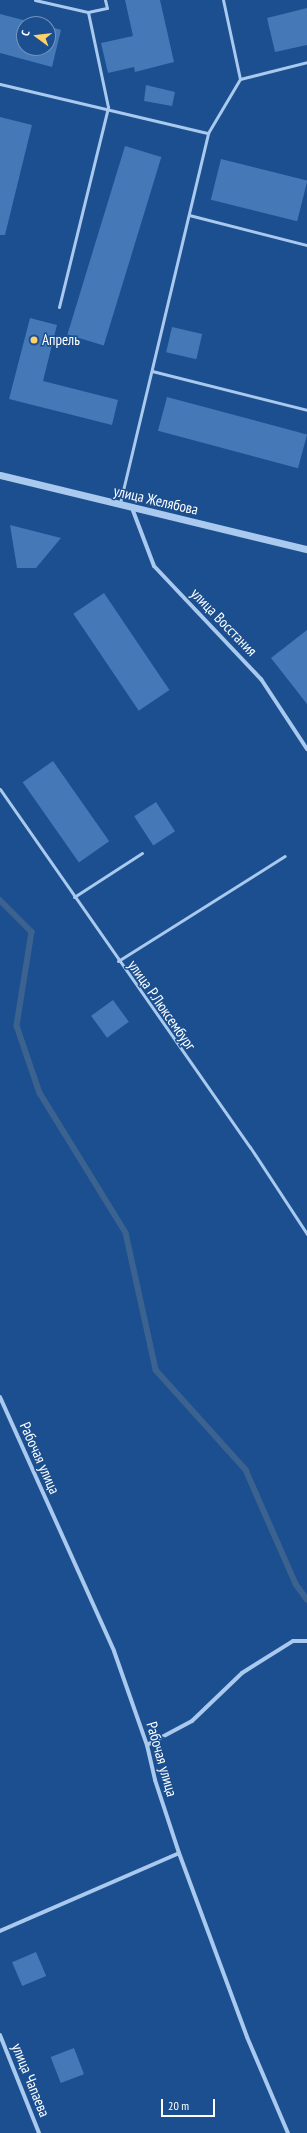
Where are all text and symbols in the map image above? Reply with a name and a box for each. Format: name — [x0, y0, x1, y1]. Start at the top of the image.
north arrow — [16, 16, 56, 56]
text: С — [18, 29, 33, 37]
place label: Апрель — [42, 331, 80, 349]
marker: Апрель — [29, 335, 39, 345]
street label: улица Желябова — [112, 482, 200, 518]
street label: улица Восстания — [187, 584, 261, 660]
street label: улица Р.Люксембург — [124, 956, 200, 1054]
street label: Рабочая улица — [16, 1419, 64, 1497]
street label: Рабочая улица — [143, 1719, 181, 1799]
street label: улица Чапаева — [8, 2040, 54, 2120]
scale bar — [163, 2091, 217, 2117]
text: 20 m — [168, 2098, 189, 2113]

